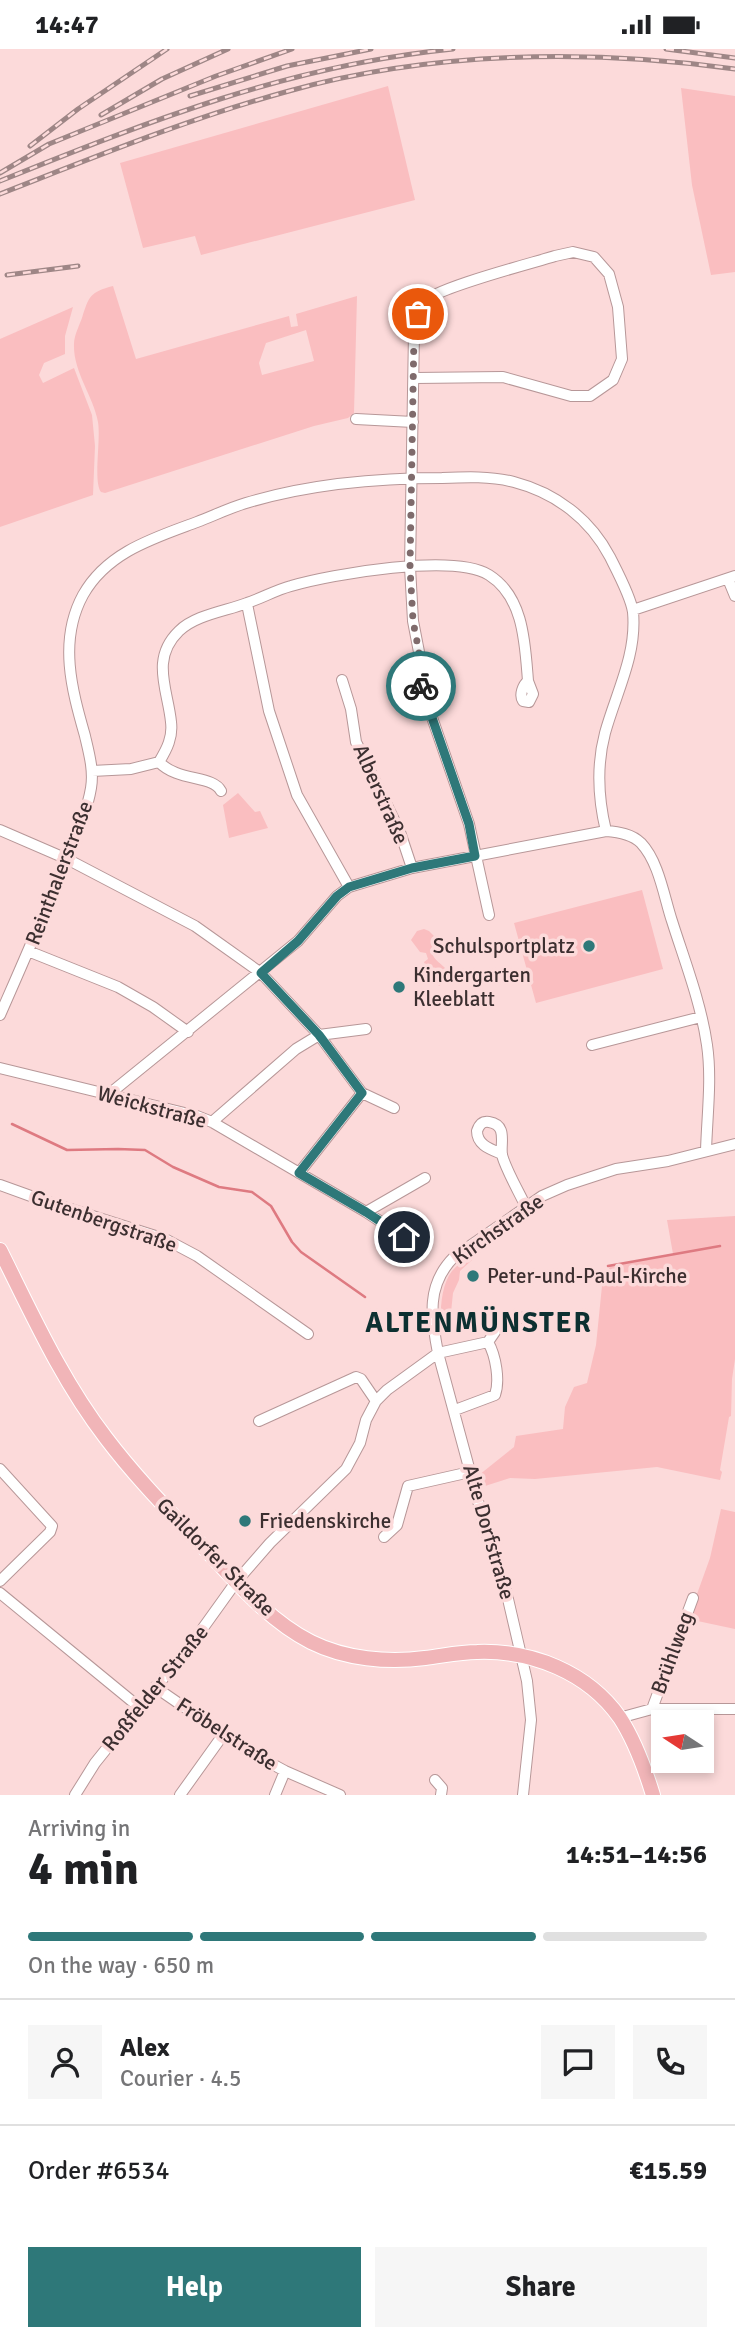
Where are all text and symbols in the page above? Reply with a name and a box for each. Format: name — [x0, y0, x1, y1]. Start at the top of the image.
text: 14:47 — [35, 9, 99, 41]
pin — [388, 284, 448, 344]
icon: bag — [399, 295, 437, 333]
courier — [386, 651, 456, 721]
icon: bike — [402, 667, 440, 705]
street label: Alberstraße — [347, 740, 415, 848]
street label: Reinthalerstraße — [20, 797, 98, 949]
place label: Schulsportplatz — [433, 933, 575, 959]
marker: Schulsportplatz — [581, 938, 597, 954]
place label: Kindergarten Kleeblatt — [413, 962, 531, 1012]
marker: Kindergarten Kleeblatt — [391, 979, 407, 995]
street label: Weickstraße — [94, 1080, 210, 1134]
street label: Gutenbergstraße — [28, 1184, 180, 1258]
street label: Kirchstraße — [447, 1188, 549, 1270]
pin — [374, 1207, 434, 1267]
icon: home — [385, 1218, 423, 1256]
place label: Peter-und-Paul-Kirche — [487, 1263, 687, 1289]
marker: Peter-und-Paul-Kirche — [465, 1268, 481, 1284]
district label: ALTENMÜNSTER — [365, 1306, 593, 1340]
street label: Alte Dorfstraße — [457, 1462, 521, 1602]
street label: Gaildorfer Straße — [151, 1492, 281, 1622]
place label: Friedenskirche — [259, 1508, 391, 1534]
marker: Friedenskirche — [237, 1513, 253, 1529]
street label: Brühlweg — [645, 1608, 699, 1698]
street label: Roßfelder Straße — [96, 1620, 214, 1756]
street label: Fröbelstraße — [172, 1692, 282, 1776]
north arrow — [651, 1710, 714, 1773]
map controls — [651, 1710, 714, 1773]
text: Arriving in — [28, 1814, 130, 1843]
text: 14:51–14:56 — [566, 1839, 707, 1871]
text: 4 min — [28, 1841, 139, 1897]
text: On the way · 650 m — [28, 1951, 214, 1980]
button: person — [28, 2025, 102, 2099]
button: chat — [541, 2025, 615, 2099]
button: phone — [633, 2025, 707, 2099]
text: Alex — [120, 2032, 170, 2064]
text: Courier · 4.5 — [120, 2064, 241, 2093]
text: Order #6534 — [28, 2155, 169, 2187]
text: €15.59 — [629, 2155, 707, 2187]
button: Help — [28, 2247, 361, 2327]
button: Share — [375, 2247, 707, 2327]

